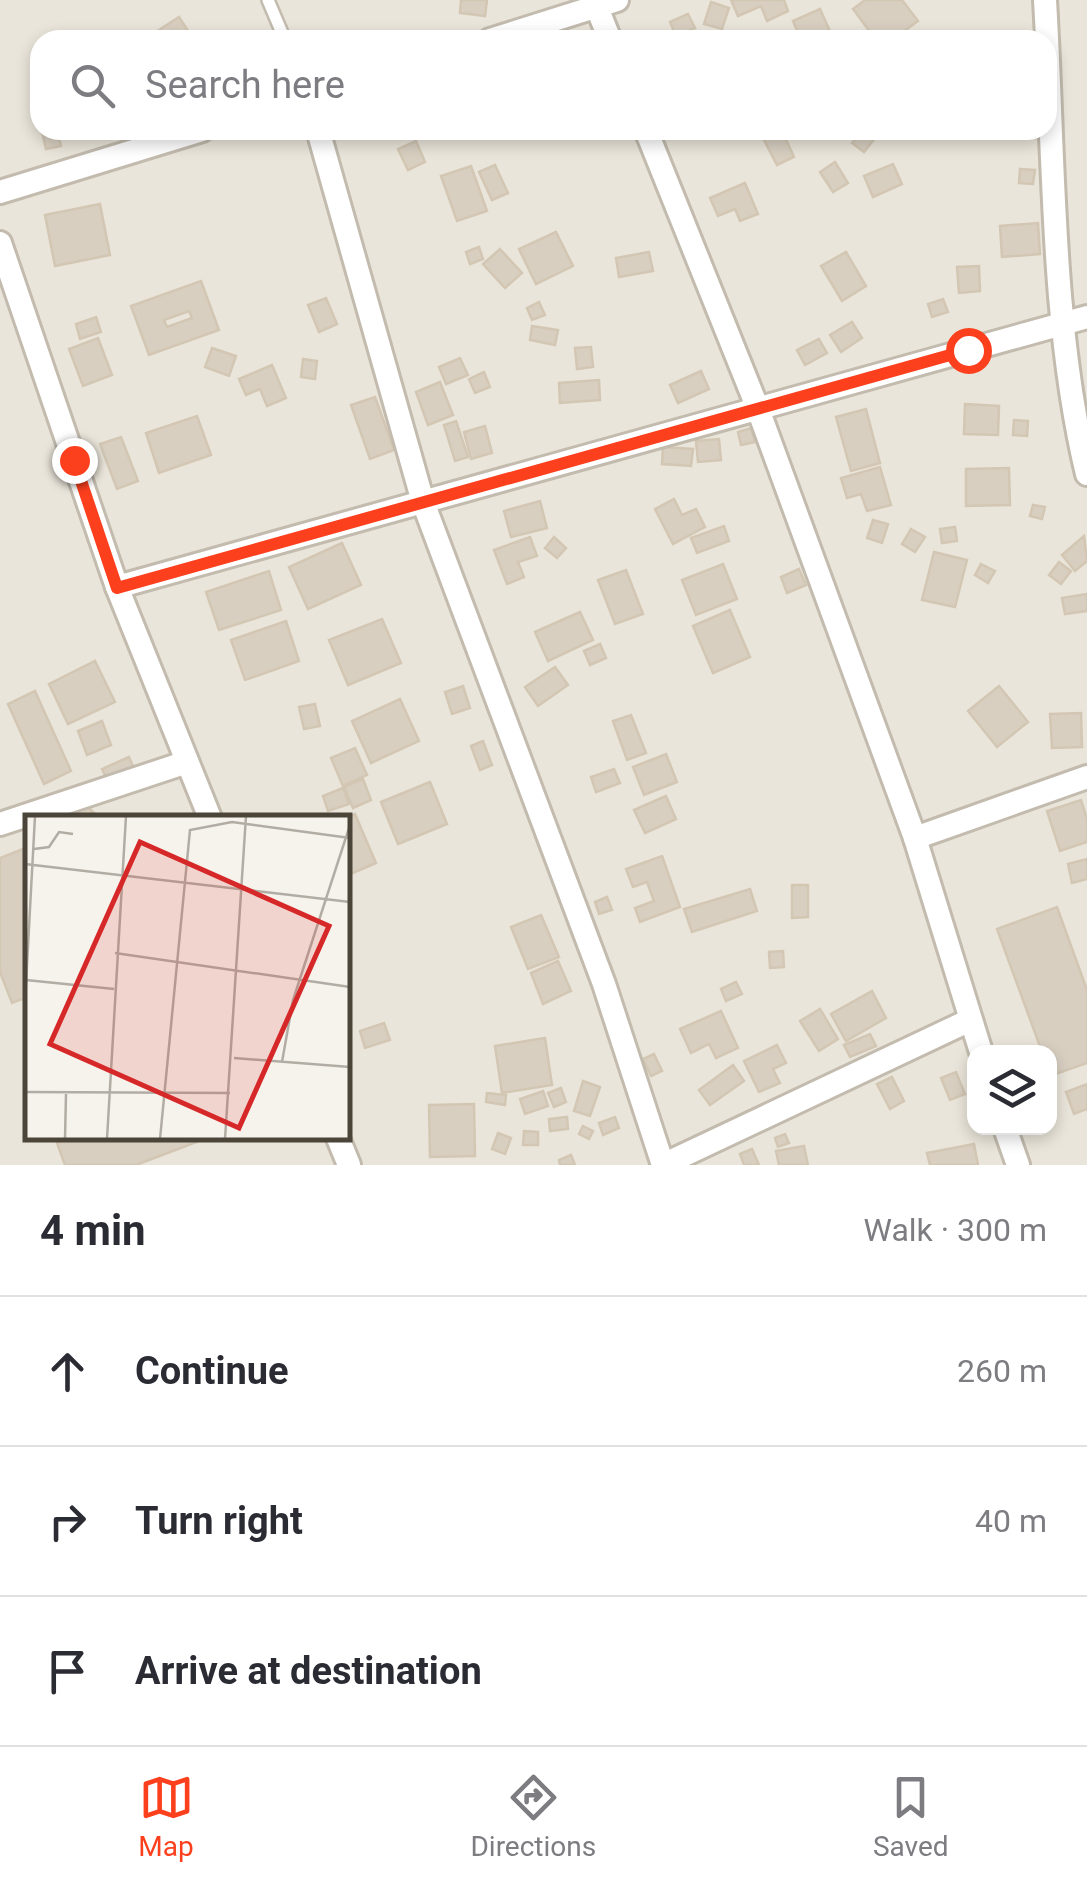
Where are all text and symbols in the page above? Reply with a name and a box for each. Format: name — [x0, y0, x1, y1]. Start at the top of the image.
search box — [30, 30, 1057, 140]
icon: search — [65, 58, 120, 113]
text: Search here — [145, 63, 345, 107]
route start — [946, 328, 992, 374]
route end — [52, 438, 98, 484]
inset map — [25, 815, 350, 1140]
map controls — [967, 1045, 1057, 1135]
button: layers — [967, 1045, 1057, 1135]
text: 4 min — [40, 1206, 146, 1255]
text: Walk · 300 m — [864, 1211, 1047, 1249]
icon: ahead — [40, 1344, 95, 1399]
text: Continue — [135, 1349, 289, 1393]
text: 260 m — [957, 1352, 1047, 1390]
icon: right — [40, 1494, 95, 1549]
text: Turn right — [135, 1499, 303, 1543]
text: 40 m — [975, 1502, 1047, 1540]
icon: arrive — [40, 1644, 95, 1699]
text: Arrive at destination — [135, 1649, 482, 1693]
tab: Map — [138, 1770, 194, 1863]
tab: Directions — [470, 1770, 596, 1863]
tab: Saved — [873, 1770, 949, 1863]

